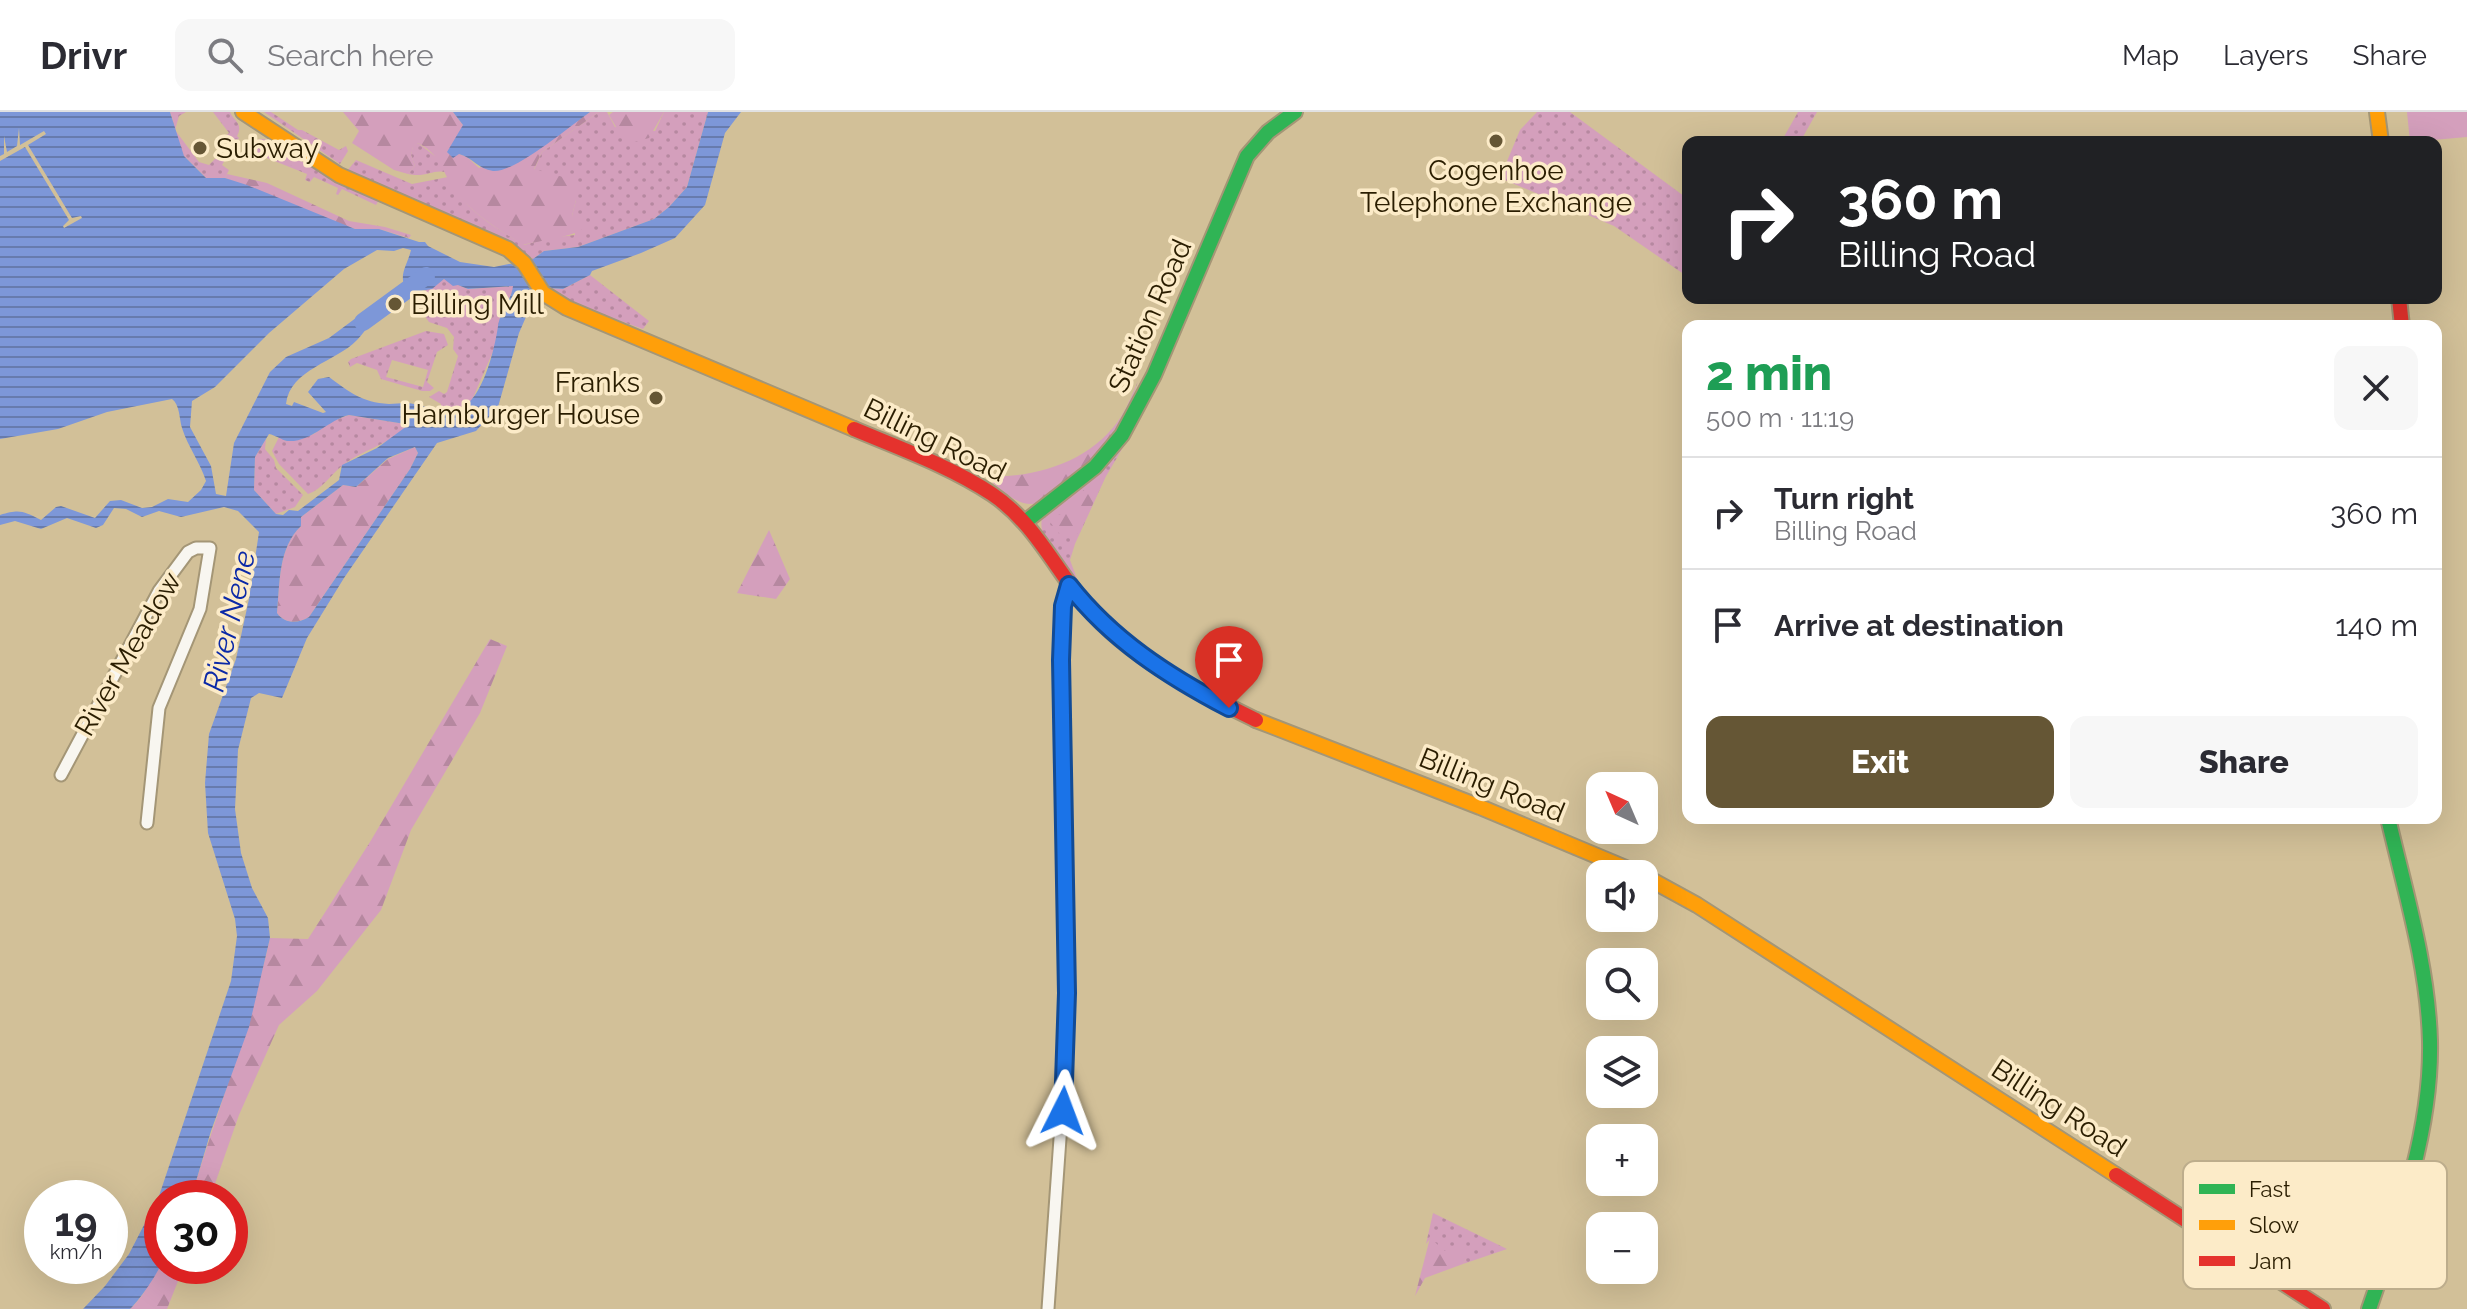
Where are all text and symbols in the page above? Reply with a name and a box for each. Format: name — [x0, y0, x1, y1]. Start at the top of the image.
search box — [175, 19, 735, 91]
text: Drivr — [40, 33, 127, 78]
icon: search — [203, 33, 247, 77]
text: Search here — [267, 38, 434, 73]
text: Map — [2122, 39, 2179, 72]
text: Layers — [2223, 39, 2309, 72]
text: Share — [2353, 39, 2427, 72]
place label: Subway — [216, 132, 319, 165]
marker: Cogenhoe Telephone Exchange — [1487, 132, 1505, 150]
marker: Subway — [191, 139, 209, 157]
place label: Cogenhoe Telephone Exchange — [1360, 154, 1632, 219]
text: 360 m — [1838, 166, 2003, 232]
icon: right — [1706, 168, 1810, 272]
text: Billing Road — [1838, 233, 2036, 275]
street label: Station Road — [1102, 234, 1198, 398]
place label: Billing Mill — [411, 288, 544, 321]
marker: Billing Mill — [386, 295, 404, 313]
text: 2 min — [1706, 345, 1832, 401]
button: close — [2334, 346, 2418, 430]
place label: Franks Hamburger House — [401, 366, 640, 431]
marker: Franks Hamburger House — [647, 389, 665, 407]
street label: Billing Road — [859, 391, 1011, 489]
text: 500 m · 11:19 — [1706, 403, 1854, 433]
text: Turn right — [1774, 481, 1914, 516]
icon: right — [1706, 491, 1750, 535]
text: 360 m — [2330, 496, 2418, 531]
text: Billing Road — [1774, 516, 1917, 546]
water label: River Nene — [196, 547, 262, 695]
street label: River Meadow — [68, 566, 188, 742]
icon: arrive — [1706, 603, 1750, 647]
text: Arrive at destination — [1774, 608, 2064, 643]
text: 140 m — [2335, 608, 2418, 643]
pin — [1195, 626, 1263, 708]
icon: arrive — [1207, 638, 1251, 682]
button: Exit — [1706, 716, 2054, 808]
button: Share — [2070, 716, 2418, 808]
street label: Billing Road — [1414, 741, 1570, 829]
north arrow — [1586, 772, 1658, 844]
map controls — [1586, 772, 1658, 1284]
button: sound — [1586, 860, 1658, 932]
button: search — [1586, 948, 1658, 1020]
button: layers — [1586, 1036, 1658, 1108]
street label: Billing Road — [1985, 1052, 2133, 1164]
position arrow — [1021, 1069, 1105, 1153]
button: + — [1586, 1124, 1658, 1196]
legend — [2183, 1161, 2447, 1289]
text: Fast — [2249, 1176, 2291, 1202]
speed limit sign: 30 — [144, 1180, 248, 1284]
text: 19 — [54, 1198, 98, 1245]
button: − — [1586, 1212, 1658, 1284]
text: Slow — [2249, 1212, 2299, 1238]
text: km/h — [50, 1240, 102, 1264]
text: Jam — [2249, 1248, 2292, 1274]

